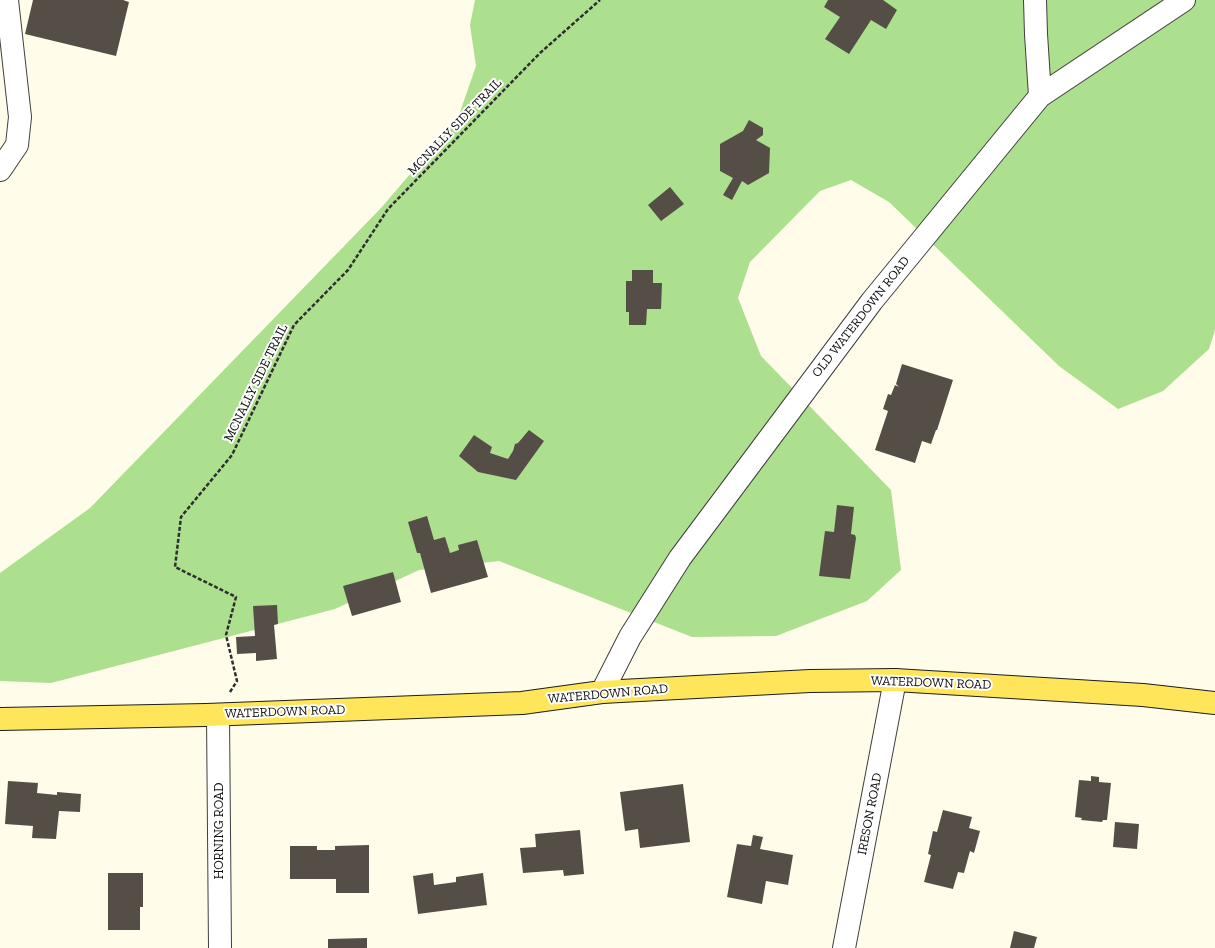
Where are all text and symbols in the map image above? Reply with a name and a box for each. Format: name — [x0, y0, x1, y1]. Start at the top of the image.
street label: MCNALLY SIDE TRAIL — [405, 75, 505, 179]
street label: OLD WATERDOWN ROAD — [809, 253, 913, 381]
street label: MCNALLY SIDE TRAIL — [221, 322, 291, 444]
street label: WATERDOWN ROAD — [871, 673, 991, 693]
street label: WATERDOWN ROAD — [547, 681, 669, 707]
street label: WATERDOWN ROAD — [225, 702, 345, 722]
street label: IRESON ROAD — [854, 772, 886, 856]
street label: HORNING ROAD — [211, 783, 227, 879]

